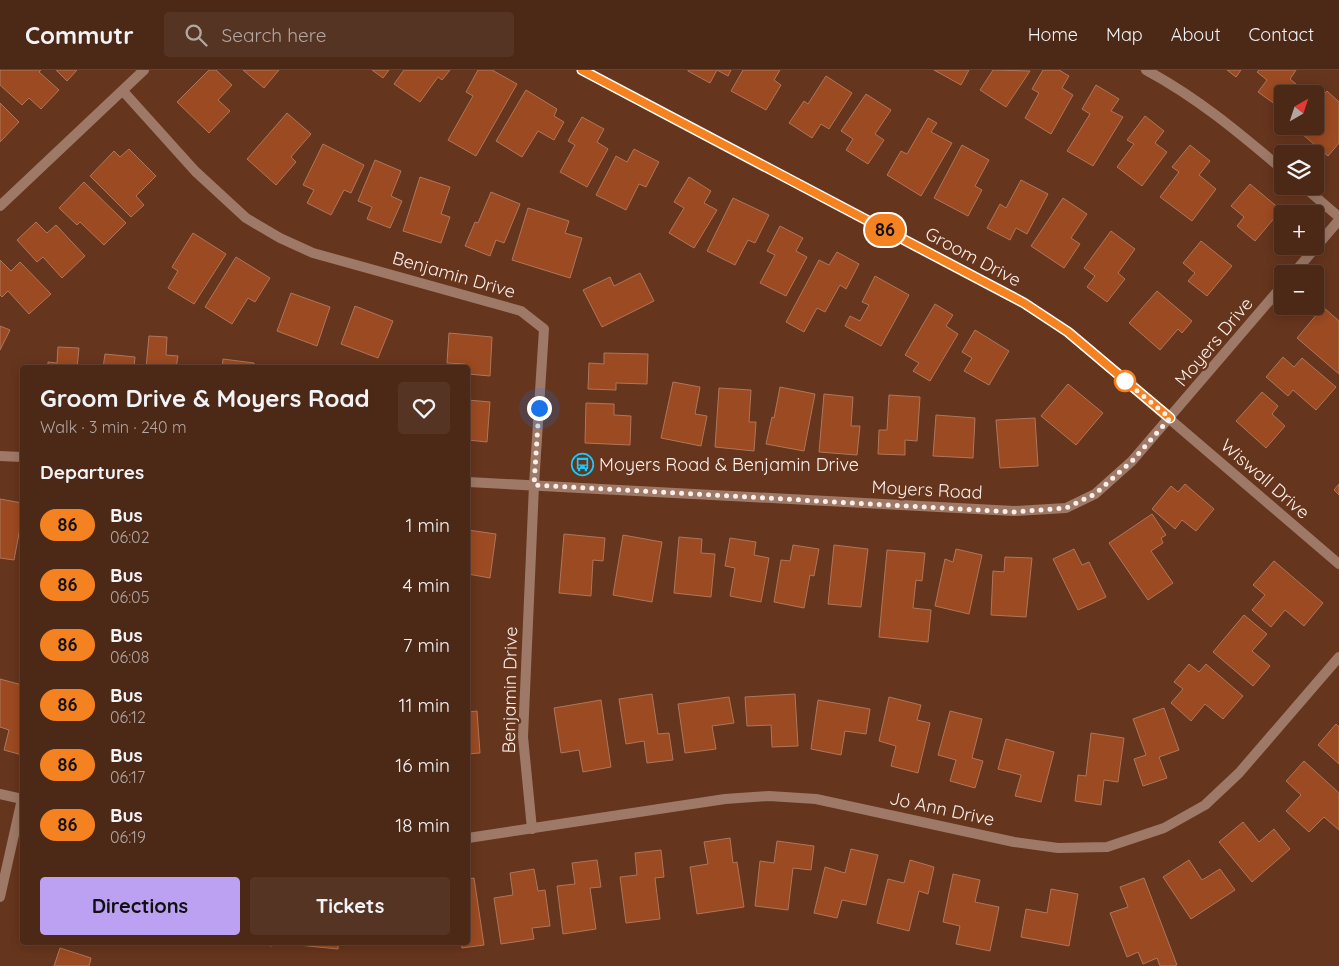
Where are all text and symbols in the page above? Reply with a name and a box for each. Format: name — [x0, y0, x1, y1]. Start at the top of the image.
search box — [164, 12, 514, 57]
text: Commutr — [25, 20, 134, 50]
icon: search — [182, 21, 210, 49]
text: Search here — [222, 23, 327, 47]
text: Home — [1028, 23, 1078, 46]
text: Map — [1106, 23, 1143, 46]
text: About — [1171, 23, 1221, 46]
text: Contact — [1249, 23, 1314, 46]
north arrow — [1274, 85, 1324, 135]
map controls — [1274, 85, 1324, 315]
button: layers — [1274, 145, 1324, 195]
button: + — [1274, 205, 1324, 255]
line badge: 86 — [862, 214, 908, 246]
text: 86 — [875, 218, 895, 241]
street label: Groom Drive — [921, 222, 1025, 291]
street label: Benjamin Drive — [390, 246, 518, 303]
button: − — [1274, 265, 1324, 315]
street label: Moyers Drive — [1170, 292, 1258, 391]
unlabelled marker — [1114, 370, 1136, 392]
button: heart — [398, 382, 450, 434]
text: Groom Drive & Moyers Road — [40, 383, 370, 413]
your location — [527, 396, 552, 421]
text: Walk · 3 min · 240 m — [40, 417, 187, 437]
street label: Wiswall Drive — [1216, 434, 1315, 524]
bus stop icon: Moyers Road & Benjamin Drive — [571, 453, 595, 477]
place label: Moyers Road & Benjamin Drive — [599, 453, 859, 476]
text: Departures — [40, 460, 144, 484]
street label: Moyers Road — [871, 475, 983, 504]
text: Bus — [110, 503, 143, 527]
text: 86 — [58, 513, 77, 536]
text: 1 min — [405, 513, 450, 537]
text: 06:02 — [110, 527, 150, 547]
text: Bus — [110, 563, 143, 587]
text: 86 — [58, 573, 77, 596]
text: 4 min — [402, 573, 450, 597]
text: 06:05 — [110, 587, 149, 607]
text: Bus — [110, 623, 143, 647]
street label: Benjamin Drive — [497, 626, 522, 754]
text: 86 — [58, 633, 77, 656]
text: 7 min — [403, 633, 450, 657]
text: 06:08 — [110, 647, 149, 667]
text: Bus — [110, 683, 143, 707]
text: 86 — [58, 693, 77, 716]
text: 11 min — [398, 693, 450, 717]
text: 06:12 — [110, 707, 146, 727]
text: Bus — [110, 743, 143, 767]
text: 86 — [58, 753, 77, 776]
text: 16 min — [395, 753, 450, 777]
text: 06:17 — [110, 767, 145, 787]
street label: Jo Ann Drive — [887, 786, 997, 831]
text: Bus — [110, 803, 143, 827]
text: 86 — [58, 813, 77, 836]
text: 18 min — [395, 813, 450, 837]
text: 06:19 — [110, 827, 146, 847]
button: Directions — [40, 877, 240, 935]
button: Tickets — [250, 877, 450, 935]

